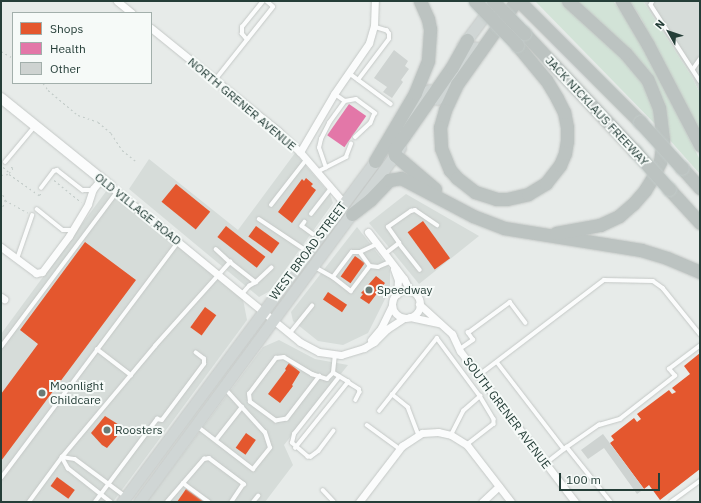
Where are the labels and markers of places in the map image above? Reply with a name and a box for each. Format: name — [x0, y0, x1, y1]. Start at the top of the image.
place label: Speedway — [377, 283, 433, 297]
marker: Speedway — [364, 285, 374, 295]
place label: Moonlight Childcare — [50, 379, 104, 407]
marker: Moonlight Childcare — [37, 388, 47, 398]
place label: Roosters — [115, 423, 163, 437]
marker: Roosters — [102, 425, 112, 435]

